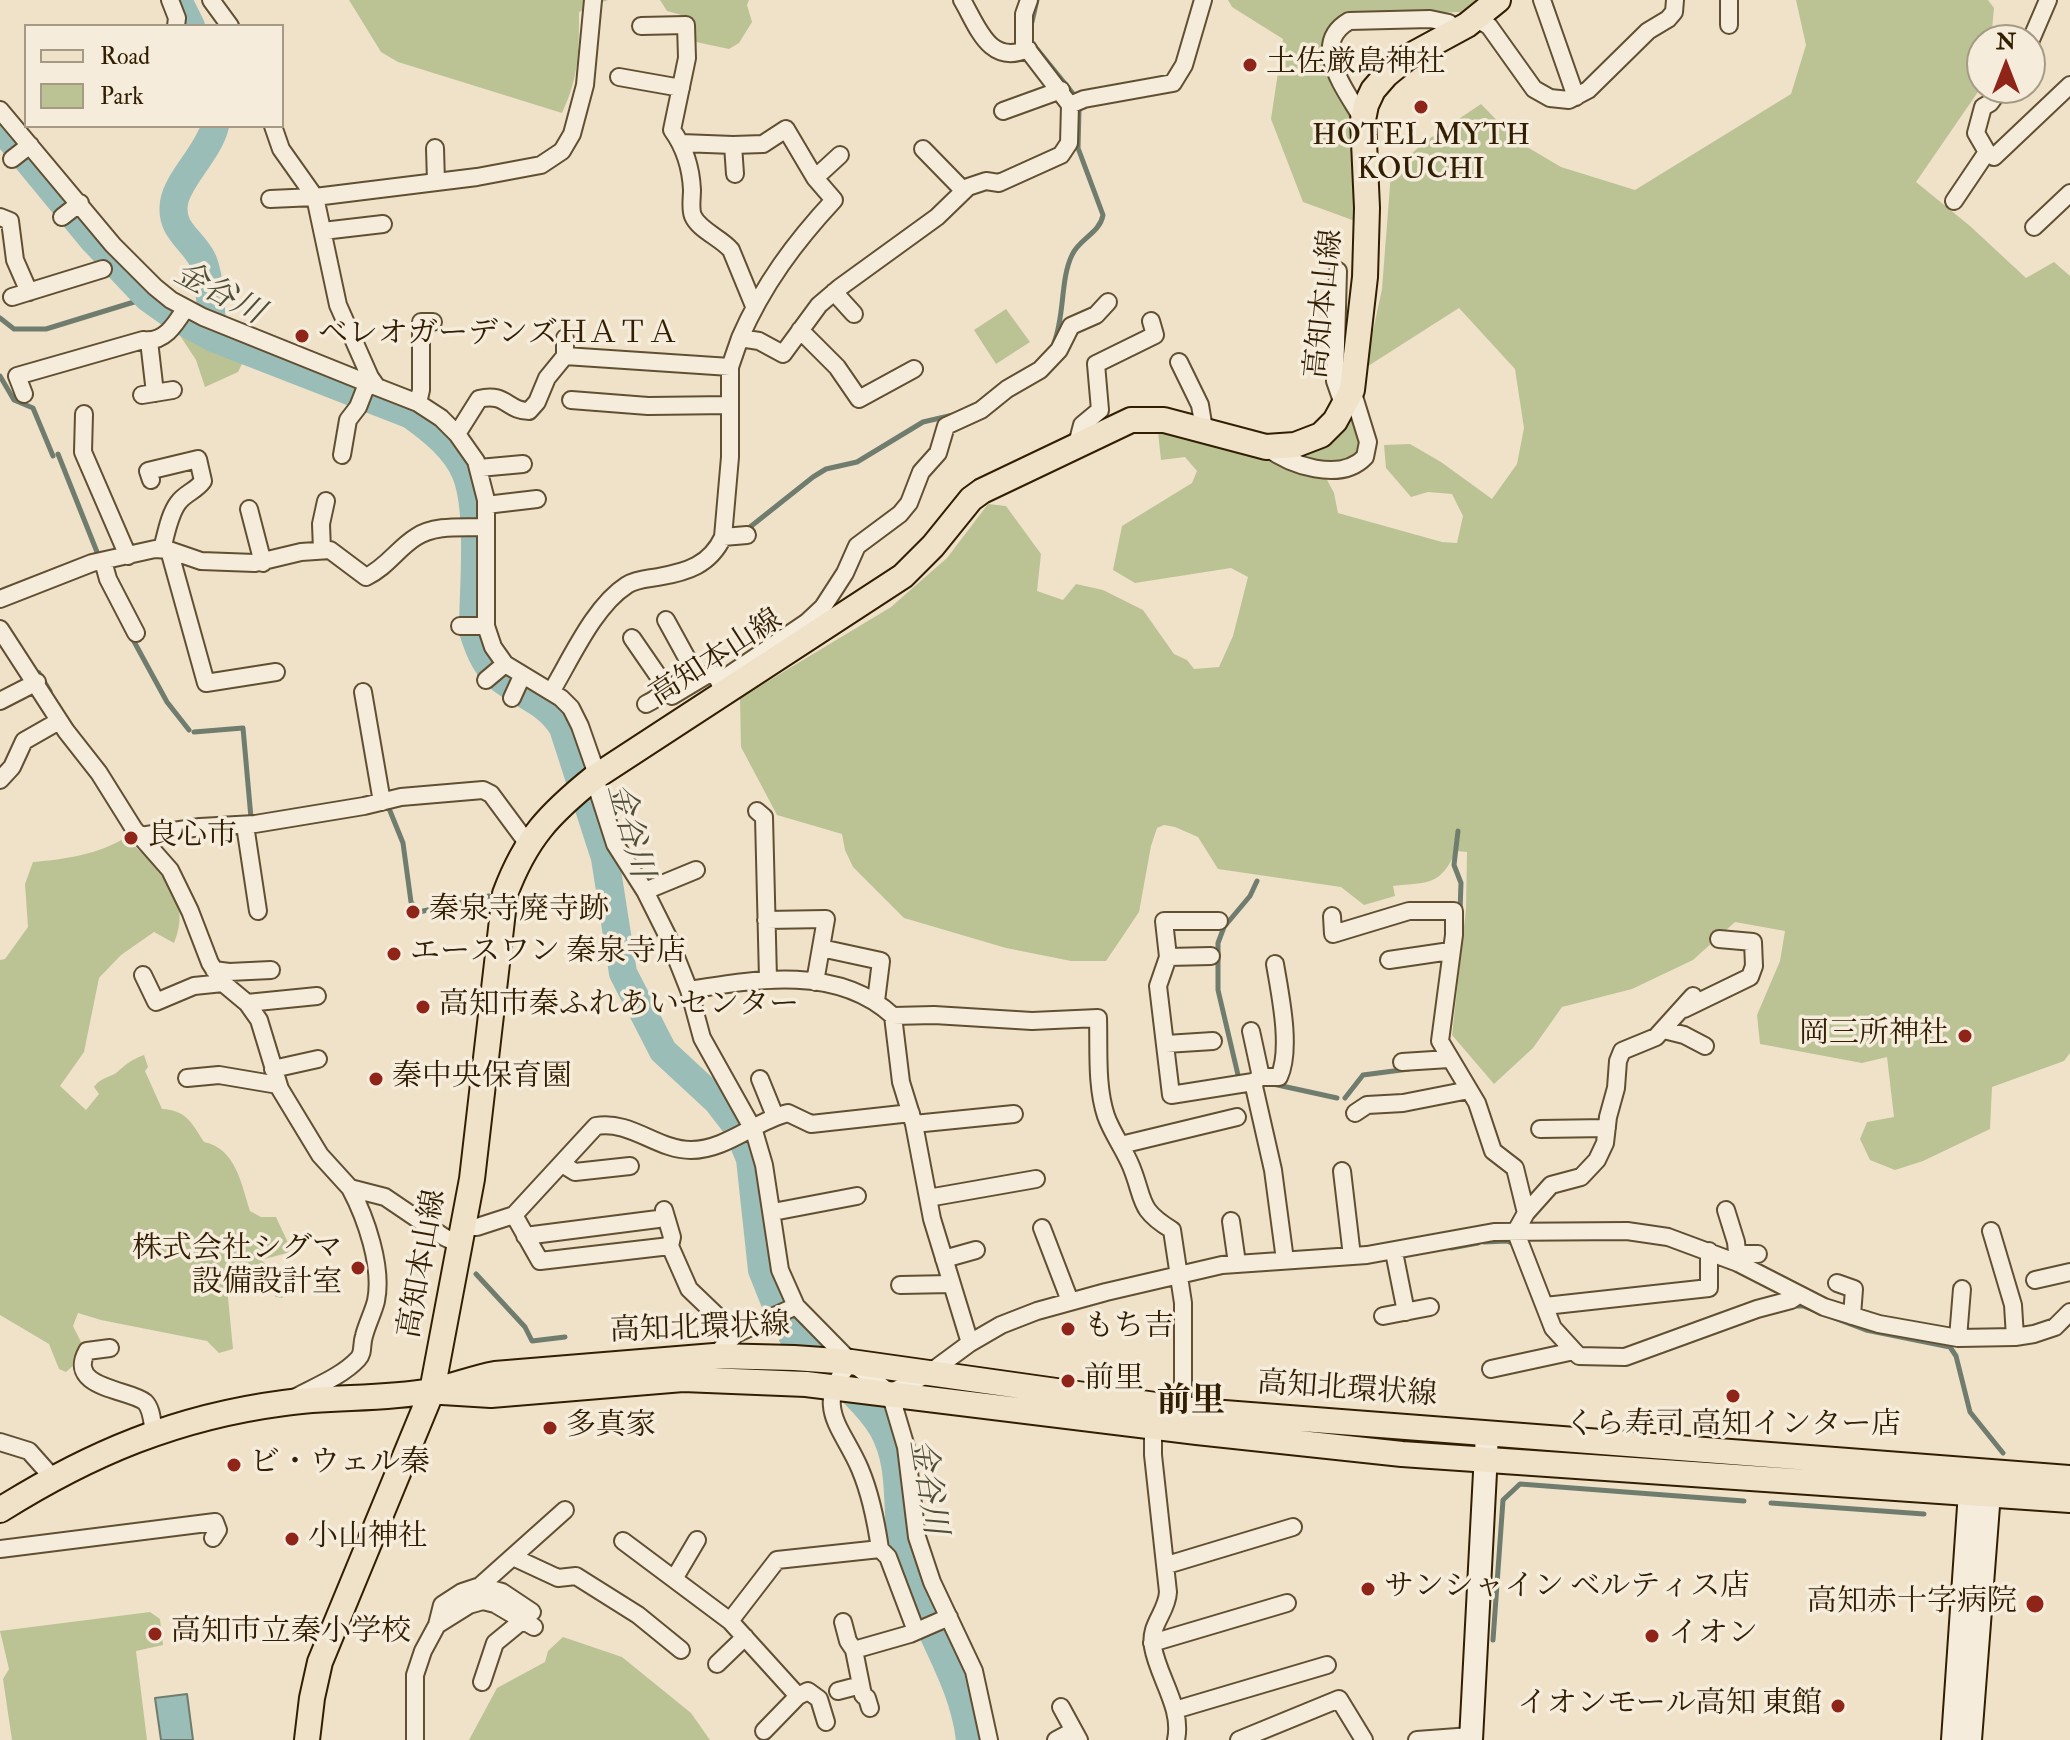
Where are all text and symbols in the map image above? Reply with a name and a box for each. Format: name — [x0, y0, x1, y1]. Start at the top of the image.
legend — [24, 24, 284, 128]
north arrow — [1966, 24, 2046, 104]
text: N — [1996, 28, 2016, 56]
text: Road — [100, 41, 150, 72]
place label: 土佐厳島神社 — [1266, 47, 1446, 83]
marker: 土佐厳島神社 — [1241, 56, 1259, 74]
text: Park — [100, 81, 144, 112]
marker: HOTEL MYTH KOUCHI — [1412, 98, 1430, 116]
place label: HOTEL MYTH KOUCHI — [1312, 120, 1530, 190]
street label: 高知本山線 — [1300, 228, 1352, 380]
water label: 金谷川 — [167, 256, 269, 334]
place label: ベレオガーデンズＨＡＴＡ — [318, 318, 678, 354]
marker: ベレオガーデンズＨＡＴＡ — [293, 327, 311, 345]
street label: 高知本山線 — [644, 603, 790, 715]
water label: 金谷川 — [597, 780, 659, 882]
place label: 良心市 — [147, 820, 237, 856]
marker: 良心市 — [122, 829, 140, 847]
place label: 秦泉寺廃寺跡 — [429, 894, 609, 930]
marker: 秦泉寺廃寺跡 — [404, 903, 422, 921]
place label: エースワン 秦泉寺店 — [410, 936, 686, 972]
marker: エースワン 秦泉寺店 — [385, 945, 403, 963]
place label: 高知市秦ふれあいセンター — [439, 989, 799, 1025]
marker: 高知市秦ふれあいセンター — [414, 998, 432, 1016]
place label: 岡三所神社 — [1799, 1018, 1949, 1054]
marker: 岡三所神社 — [1956, 1027, 1974, 1045]
place label: 秦中央保育園 — [392, 1061, 572, 1097]
marker: 秦中央保育園 — [367, 1070, 385, 1088]
street label: 高知本山線 — [393, 1187, 455, 1341]
place label: 株式会社シグマ 設備設計室 — [132, 1233, 342, 1304]
marker: 株式会社シグマ 設備設計室 — [349, 1259, 367, 1277]
street label: 高知北環状線 — [609, 1309, 791, 1351]
place label: もち吉 — [1084, 1311, 1174, 1347]
marker: もち吉 — [1059, 1320, 1077, 1338]
place label: 前里 — [1084, 1363, 1144, 1399]
street label: 高知北環状線 — [1256, 1367, 1438, 1415]
marker: 前里 — [1059, 1372, 1077, 1390]
district label: 前里 — [1157, 1384, 1225, 1424]
marker: くら寿司 高知インター店 — [1724, 1387, 1742, 1405]
place label: くら寿司 高知インター店 — [1565, 1409, 1901, 1445]
place label: 多真家 — [566, 1410, 656, 1446]
marker: 多真家 — [541, 1419, 559, 1437]
water label: 金谷川 — [900, 1437, 952, 1537]
place label: ビ・ウェル秦 — [250, 1447, 430, 1483]
marker: ビ・ウェル秦 — [225, 1456, 243, 1474]
place label: 小山神社 — [308, 1521, 428, 1557]
marker: 小山神社 — [283, 1530, 301, 1548]
place label: サンシャイン ベルティス店 — [1384, 1571, 1750, 1607]
marker: サンシャイン ベルティス店 — [1359, 1580, 1377, 1598]
place label: 高知赤十字病院 — [1807, 1586, 2017, 1622]
marker: 高知赤十字病院 — [2024, 1593, 2046, 1615]
place label: 高知市立秦小学校 — [171, 1616, 411, 1652]
place label: イオン — [1668, 1618, 1758, 1654]
marker: 高知市立秦小学校 — [146, 1625, 164, 1643]
marker: イオン — [1643, 1627, 1661, 1645]
place label: イオンモール高知 東館 — [1517, 1688, 1822, 1724]
marker: イオンモール高知 東館 — [1829, 1697, 1847, 1715]

